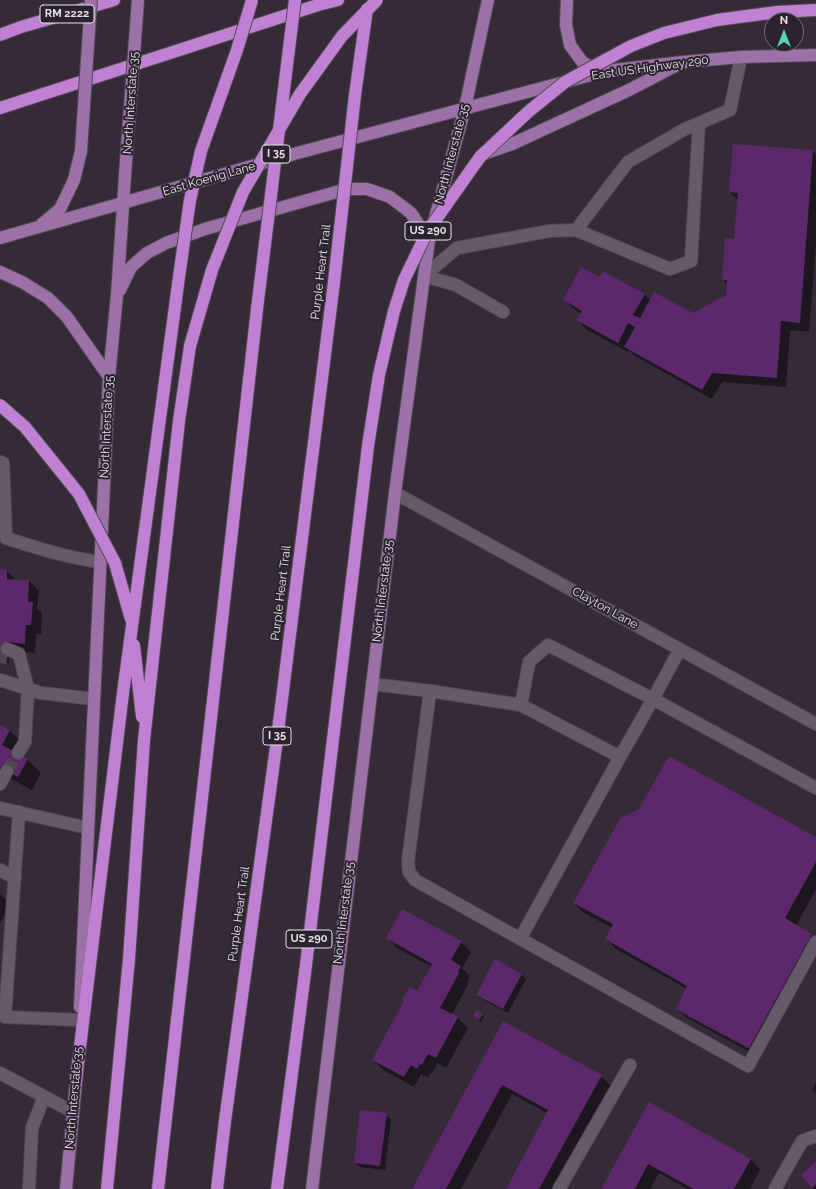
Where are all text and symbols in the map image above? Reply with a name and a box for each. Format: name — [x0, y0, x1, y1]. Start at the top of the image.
road number: RM 2222 — [40, 5, 94, 23]
north arrow — [764, 12, 804, 52]
text: N — [780, 14, 788, 27]
street label: North Interstate 35 — [120, 51, 142, 155]
street label: East US Highway 290 — [591, 53, 709, 83]
street label: North Interstate 35 — [432, 102, 472, 206]
road number: I 35 — [262, 145, 290, 163]
street label: East Koenig Lane — [161, 159, 257, 199]
road number: US 290 — [405, 222, 451, 240]
street label: Purple Heart Trail — [308, 223, 334, 321]
street label: North Interstate 35 — [97, 375, 117, 479]
street label: North Interstate 35 — [370, 539, 396, 643]
street label: Purple Heart Trail — [268, 544, 294, 642]
street label: Clayton Lane — [570, 584, 640, 632]
road number: I 35 — [263, 727, 291, 745]
street label: North Interstate 35 — [331, 861, 357, 965]
street label: Purple Heart Trail — [225, 865, 253, 963]
road number: US 290 — [286, 930, 332, 948]
street label: North Interstate 35 — [62, 1046, 86, 1150]

